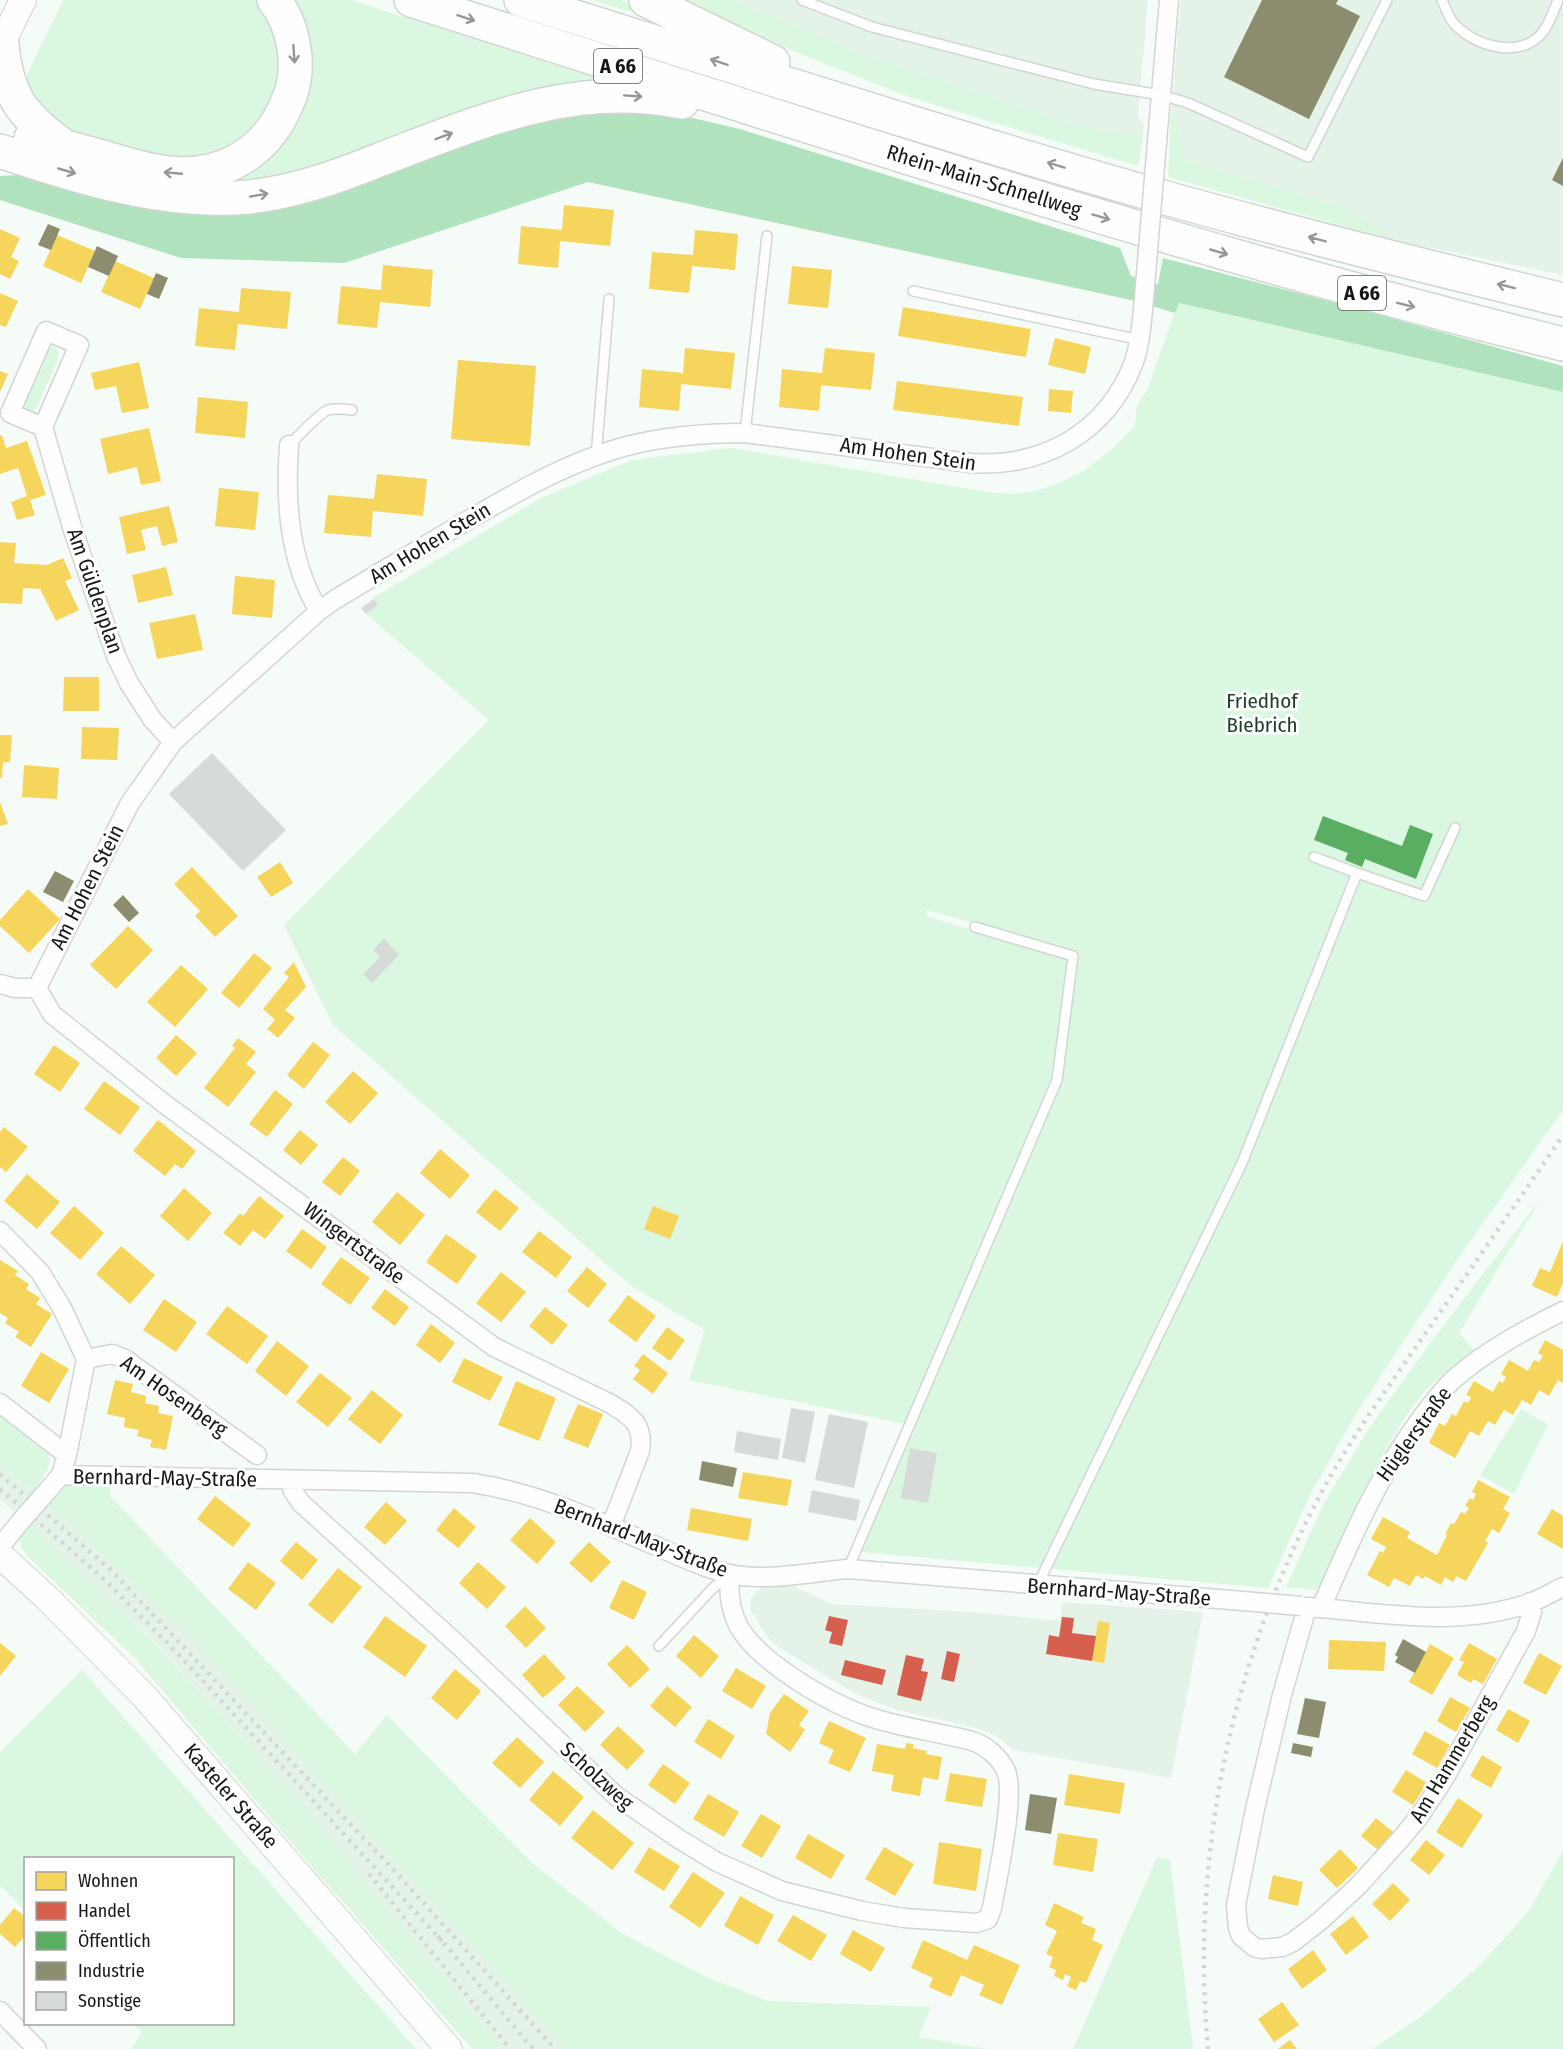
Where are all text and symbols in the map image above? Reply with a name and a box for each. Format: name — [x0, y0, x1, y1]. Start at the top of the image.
one-way arrow — [456, 13, 475, 24]
one-way arrow — [288, 44, 299, 64]
road number: A 66 — [594, 49, 642, 83]
one-way arrow — [710, 56, 729, 67]
one-way arrow — [622, 91, 642, 102]
one-way arrow — [434, 129, 453, 140]
street label: Rhein-Main-Schnellweg — [883, 139, 1085, 223]
one-way arrow — [1047, 159, 1066, 170]
one-way arrow — [57, 166, 76, 177]
one-way arrow — [163, 167, 183, 178]
one-way arrow — [248, 189, 268, 200]
one-way arrow — [1092, 212, 1111, 223]
one-way arrow — [1308, 232, 1327, 244]
one-way arrow — [1209, 247, 1228, 258]
road number: A 66 — [1338, 276, 1386, 310]
one-way arrow — [1497, 280, 1516, 292]
one-way arrow — [1397, 299, 1416, 311]
street label: Am Hohen Stein — [838, 432, 978, 476]
street label: Am Hohen Stein — [365, 497, 495, 589]
street label: Am Güldenplan — [61, 525, 129, 657]
park label: Friedhof Biebrich — [1226, 688, 1299, 738]
street label: Am Hohen Stein — [44, 820, 130, 954]
street label: Wingertstraße — [298, 1196, 410, 1290]
street label: Am Hosenberg — [115, 1350, 233, 1443]
street label: Hüglerstraße — [1371, 1382, 1457, 1486]
street label: Bernhard-May-Straße — [73, 1463, 257, 1493]
street label: Bernhard-May-Straße — [550, 1493, 732, 1583]
street label: Bernhard-May-Straße — [1026, 1573, 1212, 1611]
street label: Am Hammerberg — [1404, 1691, 1500, 1827]
street label: Scholzweg — [555, 1736, 639, 1816]
street label: Kasteler Straße — [178, 1738, 284, 1854]
legend — [24, 1857, 234, 2025]
text: Wohnen — [78, 1870, 138, 1892]
text: Handel — [78, 1900, 131, 1922]
text: Öffentlich — [78, 1930, 151, 1952]
text: Industrie — [78, 1960, 145, 1982]
text: Sonstige — [78, 1990, 141, 2012]

